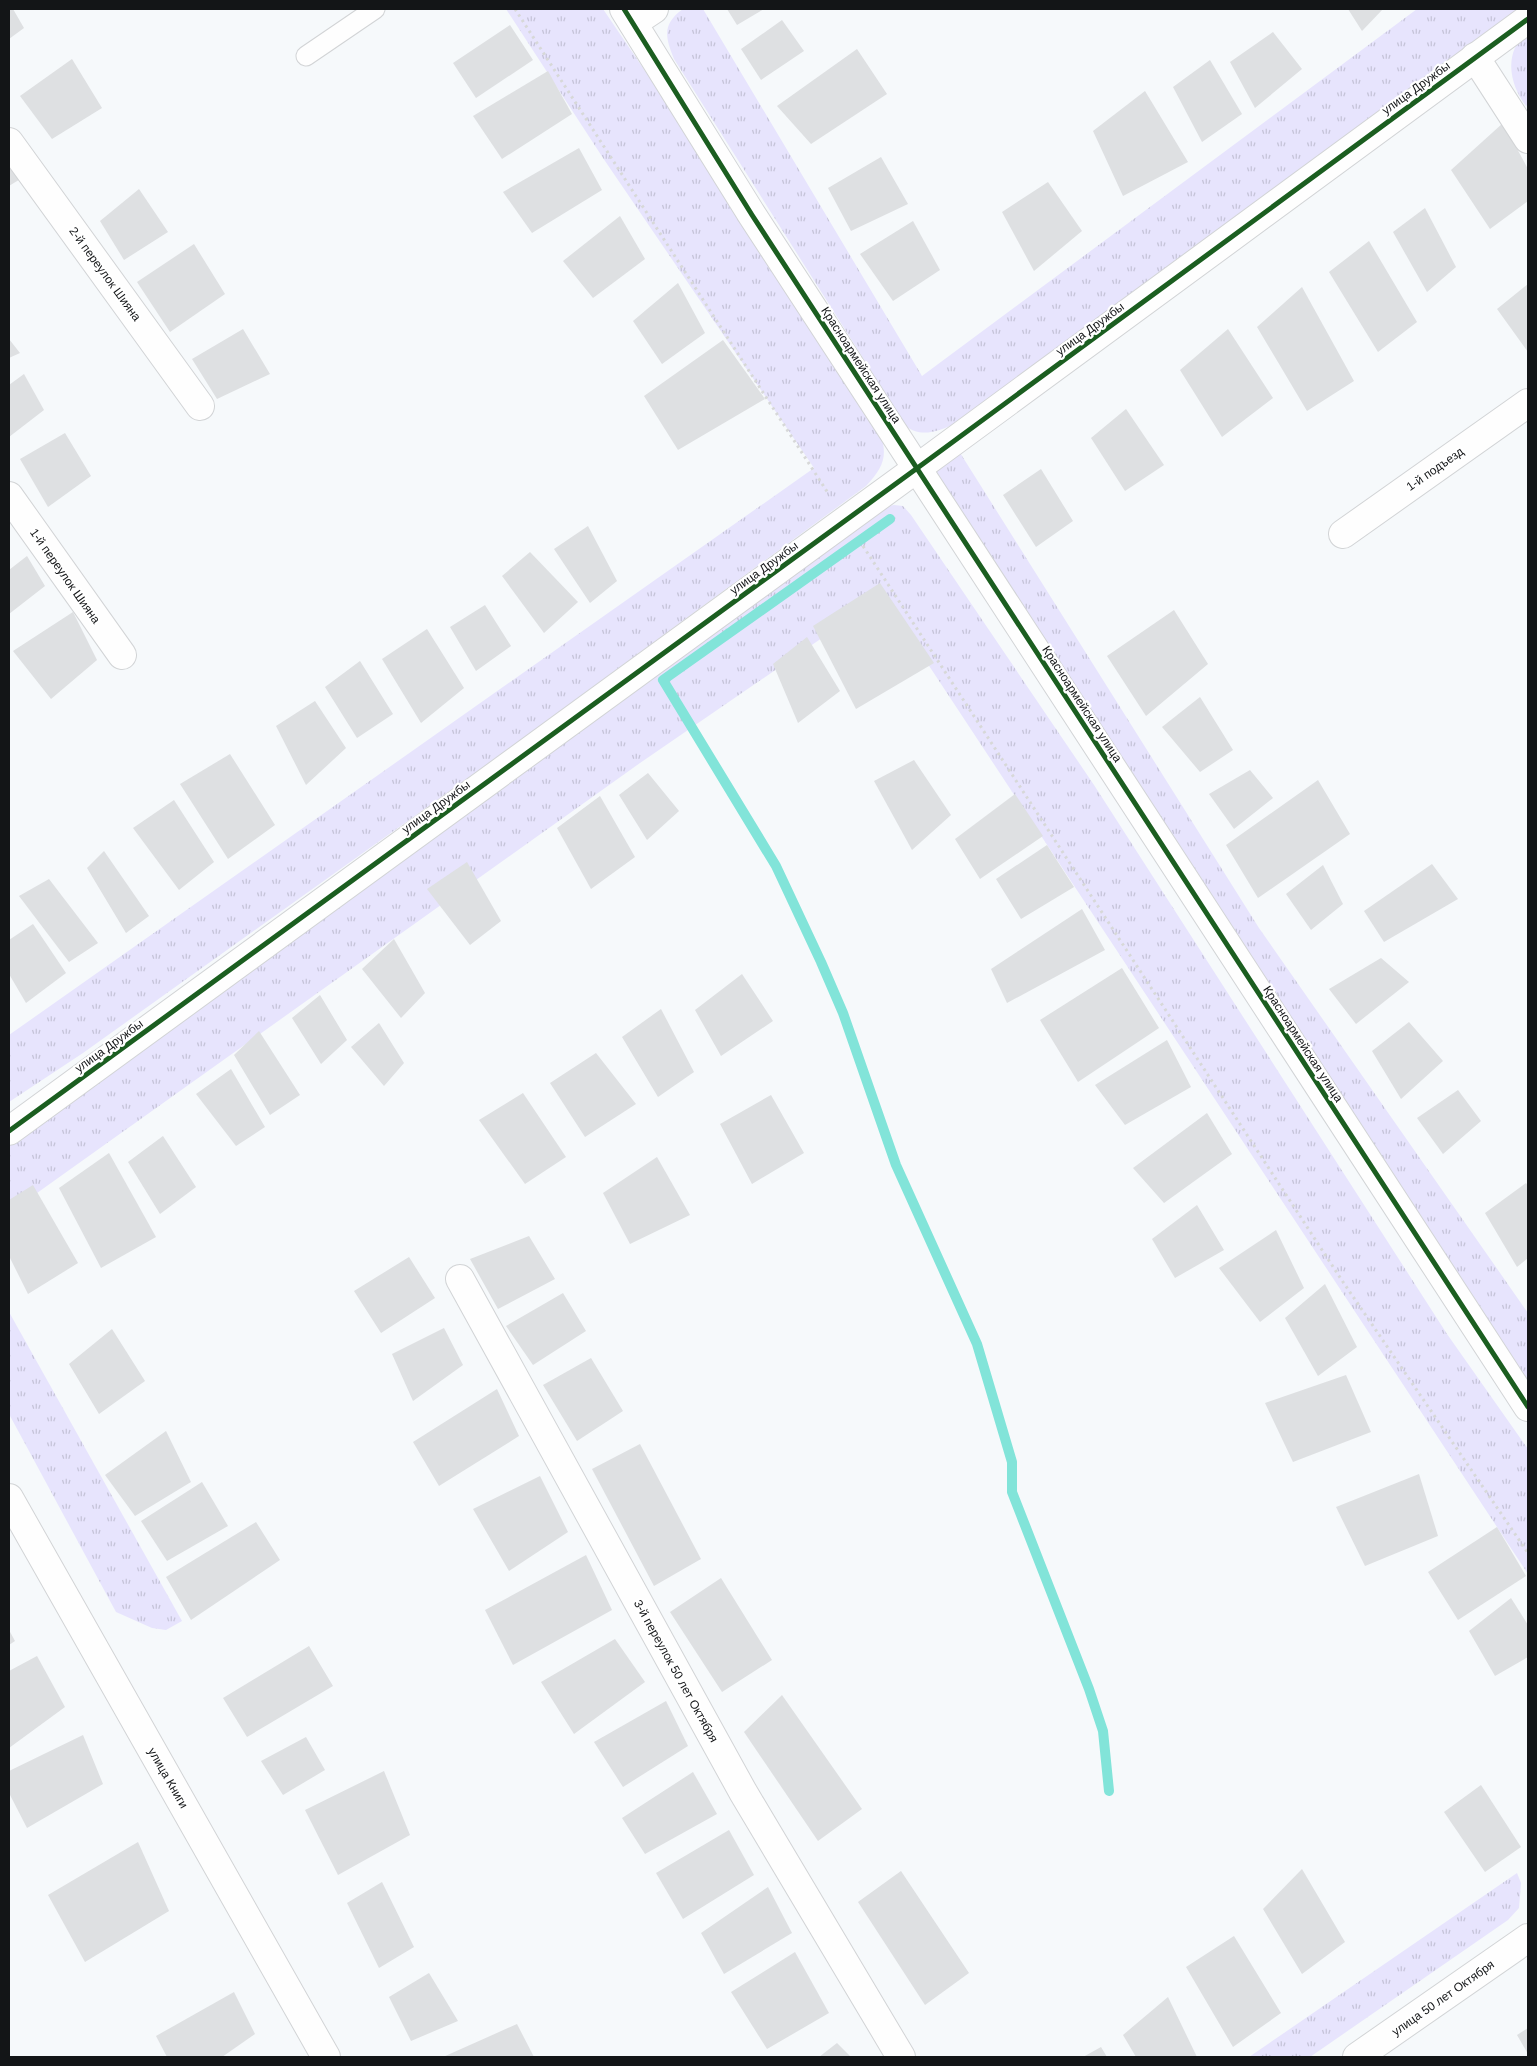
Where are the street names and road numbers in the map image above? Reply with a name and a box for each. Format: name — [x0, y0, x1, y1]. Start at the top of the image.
street label: улица Дружбы — [1379, 59, 1453, 117]
street label: 2-й переулок Шияна — [66, 224, 144, 324]
street label: улица Дружбы — [1053, 300, 1127, 358]
street label: Красноармейская улица — [818, 304, 904, 426]
street label: 1-й подъезд — [1404, 444, 1466, 494]
street label: 1-й переулок Шияна — [27, 526, 103, 626]
street label: улица Дружбы — [727, 539, 801, 597]
street label: Красноармейская улица — [1039, 643, 1125, 765]
street label: улица Дружбы — [399, 778, 473, 836]
street label: Красноармейская улица — [1260, 983, 1346, 1105]
street label: улица Дружбы — [72, 1017, 146, 1075]
street label: 3-й переулок 50 лет Октября — [631, 1597, 721, 1745]
street label: улица Книги — [145, 1745, 191, 1811]
street label: улица 50 лет Октября — [1389, 1957, 1497, 2039]

